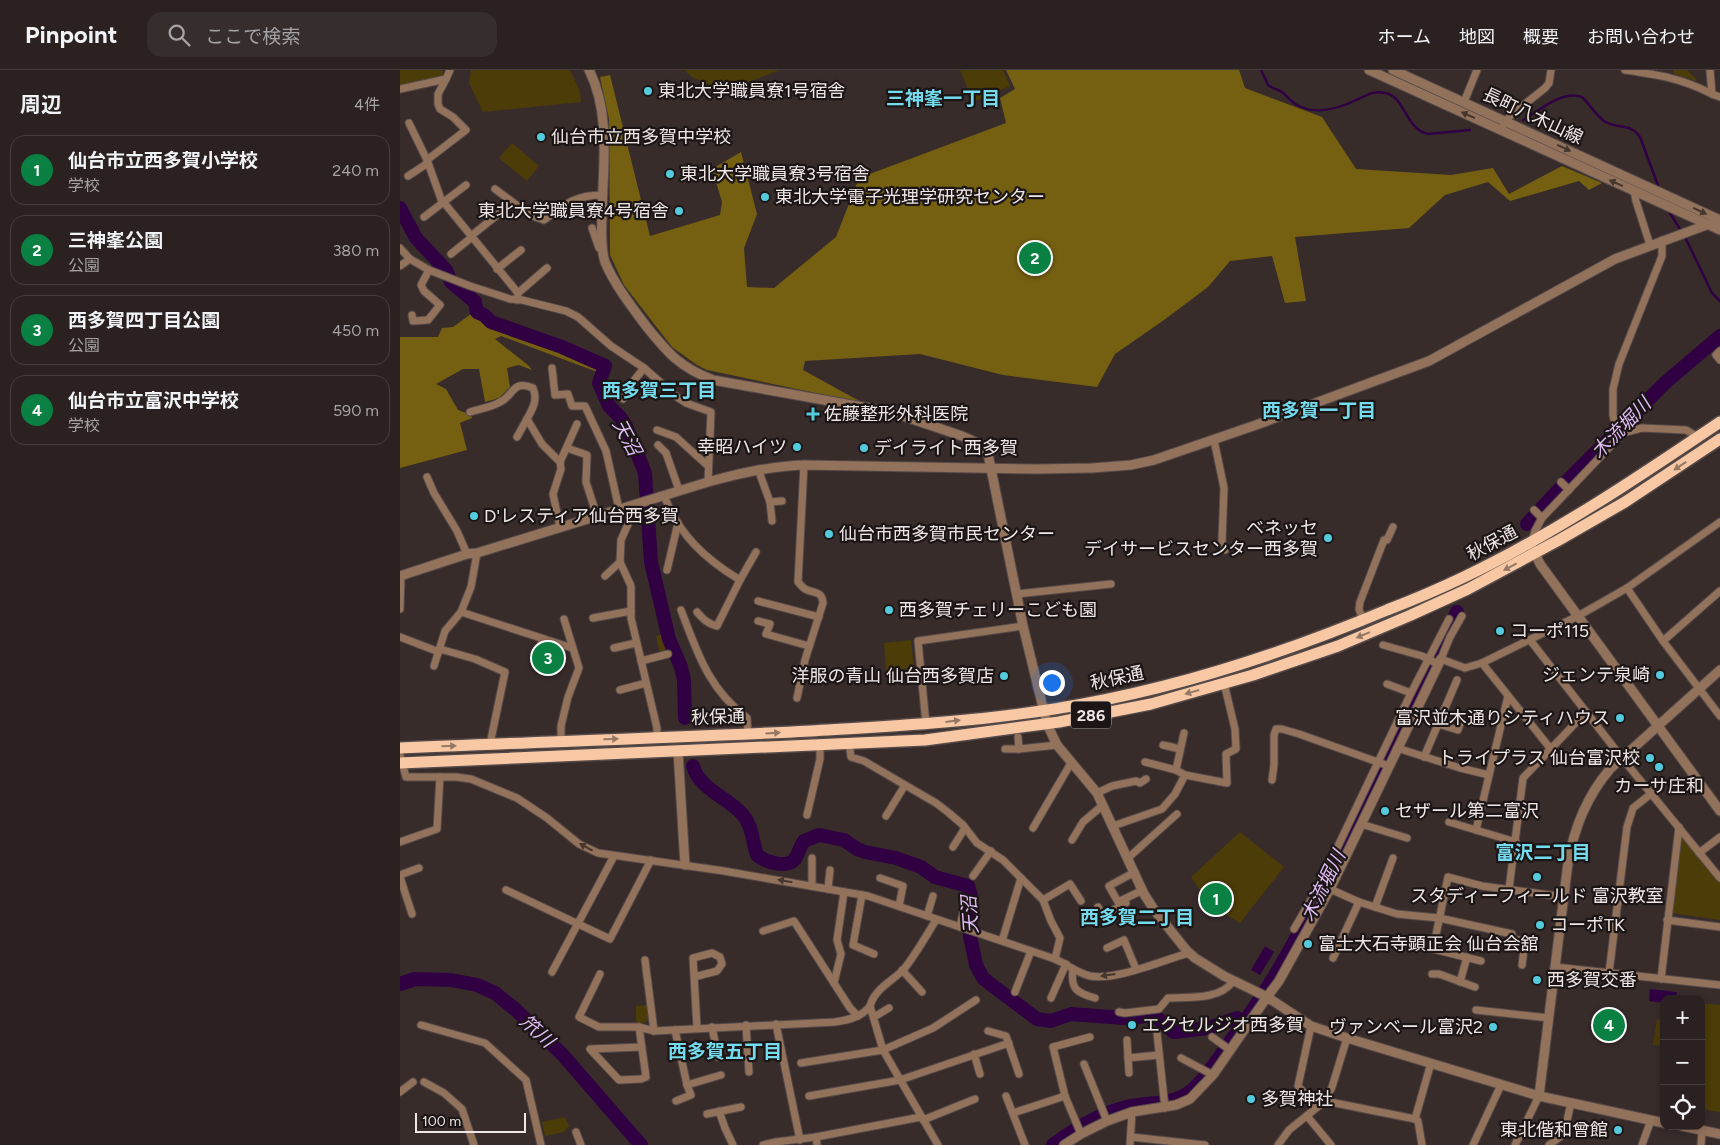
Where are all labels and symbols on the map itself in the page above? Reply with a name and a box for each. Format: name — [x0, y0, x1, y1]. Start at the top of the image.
place label: 東北大学職員寮1号宿舎 — [658, 80, 845, 102]
street label: 長町八木山線 — [1479, 83, 1587, 149]
marker: 東北大学職員寮1号宿舎 — [642, 85, 654, 97]
district label: 三神峯一丁目 — [886, 87, 1000, 110]
one-way arrow — [1461, 111, 1476, 120]
place label: 仙台市立西多賀中学校 — [551, 126, 731, 148]
marker: 仙台市立西多賀中学校 — [535, 131, 547, 143]
one-way arrow — [1557, 145, 1571, 153]
place label: 東北大学職員寮3号宿舎 — [680, 163, 870, 185]
marker: 東北大学職員寮3号宿舎 — [664, 168, 676, 180]
one-way arrow — [1609, 178, 1623, 186]
place label: 東北大学電子光理学研究センター — [775, 186, 1045, 208]
marker: 東北大学電子光理学研究センター — [759, 191, 771, 203]
place label: 東北大学職員寮4号宿舎 — [478, 200, 669, 222]
marker: 東北大学職員寮4号宿舎 — [673, 205, 685, 217]
one-way arrow — [1693, 207, 1707, 215]
pin: 2 — [1019, 239, 1051, 277]
district label: 西多賀三丁目 — [602, 379, 716, 402]
water label: 木流堀川 — [1586, 391, 1657, 463]
district label: 西多賀一丁目 — [1262, 399, 1376, 422]
place label: 佐藤整形外科医院 — [824, 403, 968, 425]
marker: 佐藤整形外科医院 — [806, 407, 820, 421]
water label: 天沼 — [608, 415, 647, 462]
place label: 幸昭ハイツ — [697, 436, 787, 458]
place label: デイライト西多賀 — [874, 437, 1018, 459]
marker: 幸昭ハイツ — [791, 441, 803, 453]
marker: デイライト西多賀 — [858, 442, 870, 454]
one-way arrow — [1673, 462, 1687, 471]
place label: D'レスティア仙台西多賀 — [484, 505, 679, 527]
marker: D'レスティア仙台西多賀 — [468, 510, 480, 522]
place label: ベネッセ デイサービスセンター西多賀 — [1084, 517, 1318, 560]
street label: 秋保通 — [1463, 521, 1521, 565]
place label: 仙台市西多賀市民センター — [839, 523, 1055, 545]
marker: 仙台市西多賀市民センター — [823, 528, 835, 540]
marker: ベネッセ デイサービスセンター西多賀 — [1322, 532, 1334, 544]
one-way arrow — [1503, 563, 1517, 571]
place label: 西多賀チェリーこども園 — [899, 599, 1097, 621]
marker: 西多賀チェリーこども園 — [883, 604, 895, 616]
place label: コーポ115 — [1510, 620, 1589, 642]
marker: コーポ115 — [1494, 625, 1506, 637]
one-way arrow — [1356, 632, 1370, 640]
pin: 3 — [532, 639, 564, 677]
street label: 秋保通 — [1088, 662, 1146, 694]
place label: ジェンテ泉崎 — [1542, 664, 1650, 686]
place label: 洋服の青山 仙台西多賀店 — [792, 665, 994, 687]
marker: ジェンテ泉崎 — [1654, 669, 1666, 681]
marker: 洋服の青山 仙台西多賀店 — [998, 670, 1010, 682]
your location — [1039, 670, 1065, 696]
one-way arrow — [1184, 688, 1199, 696]
road number: 286 — [1071, 702, 1111, 728]
street label: 秋保通 — [691, 705, 745, 729]
place label: 富沢並木通りシティハウス — [1395, 707, 1610, 729]
marker: 富沢並木通りシティハウス — [1614, 712, 1626, 724]
one-way arrow — [945, 717, 961, 725]
one-way arrow — [766, 728, 782, 736]
one-way arrow — [603, 735, 619, 743]
one-way arrow — [441, 742, 457, 750]
place label: トライプラス 仙台富沢校 — [1438, 747, 1640, 769]
marker: トライプラス 仙台富沢校 — [1644, 752, 1656, 764]
marker: カーサ庄和 — [1653, 761, 1665, 773]
place label: カーサ庄和 — [1614, 775, 1704, 797]
place label: セザール第二富沢 — [1395, 800, 1539, 822]
marker: セザール第二富沢 — [1379, 805, 1391, 817]
district label: 富沢二丁目 — [1495, 841, 1591, 864]
one-way arrow — [578, 843, 593, 851]
water label: 木流堀川 — [1296, 845, 1351, 925]
marker: スタディーフィールド 富沢教室 — [1531, 871, 1543, 883]
one-way arrow — [777, 877, 793, 885]
pin: 1 — [1200, 880, 1232, 918]
place label: スタディーフィールド 富沢教室 — [1410, 885, 1664, 907]
water label: 天沼 — [957, 892, 983, 935]
district label: 西多賀二丁目 — [1080, 906, 1194, 929]
place label: コーポTK — [1550, 914, 1625, 936]
marker: コーポTK — [1534, 919, 1546, 931]
place label: 富士大石寺顕正会 仙台会舘 — [1318, 933, 1538, 955]
marker: 富士大石寺顕正会 仙台会舘 — [1302, 938, 1314, 950]
place label: 西多賀交番 — [1547, 969, 1637, 991]
one-way arrow — [1100, 972, 1116, 980]
marker: 西多賀交番 — [1531, 974, 1543, 986]
pin: 4 — [1593, 1006, 1625, 1044]
water label: 笊川 — [515, 1010, 560, 1054]
place label: エクセルジオ西多賀 — [1142, 1014, 1304, 1036]
place label: ヴァンベール富沢2 — [1329, 1016, 1483, 1038]
marker: エクセルジオ西多賀 — [1126, 1019, 1138, 1031]
marker: ヴァンベール富沢2 — [1487, 1021, 1499, 1033]
district label: 西多賀五丁目 — [668, 1040, 782, 1063]
place label: 多賀神社 — [1261, 1088, 1333, 1110]
marker: 多賀神社 — [1245, 1093, 1257, 1105]
scale bar — [415, 1110, 526, 1133]
place label: 東北偕和曾館 — [1500, 1119, 1608, 1141]
marker: 東北偕和曾館 — [1612, 1124, 1624, 1136]

